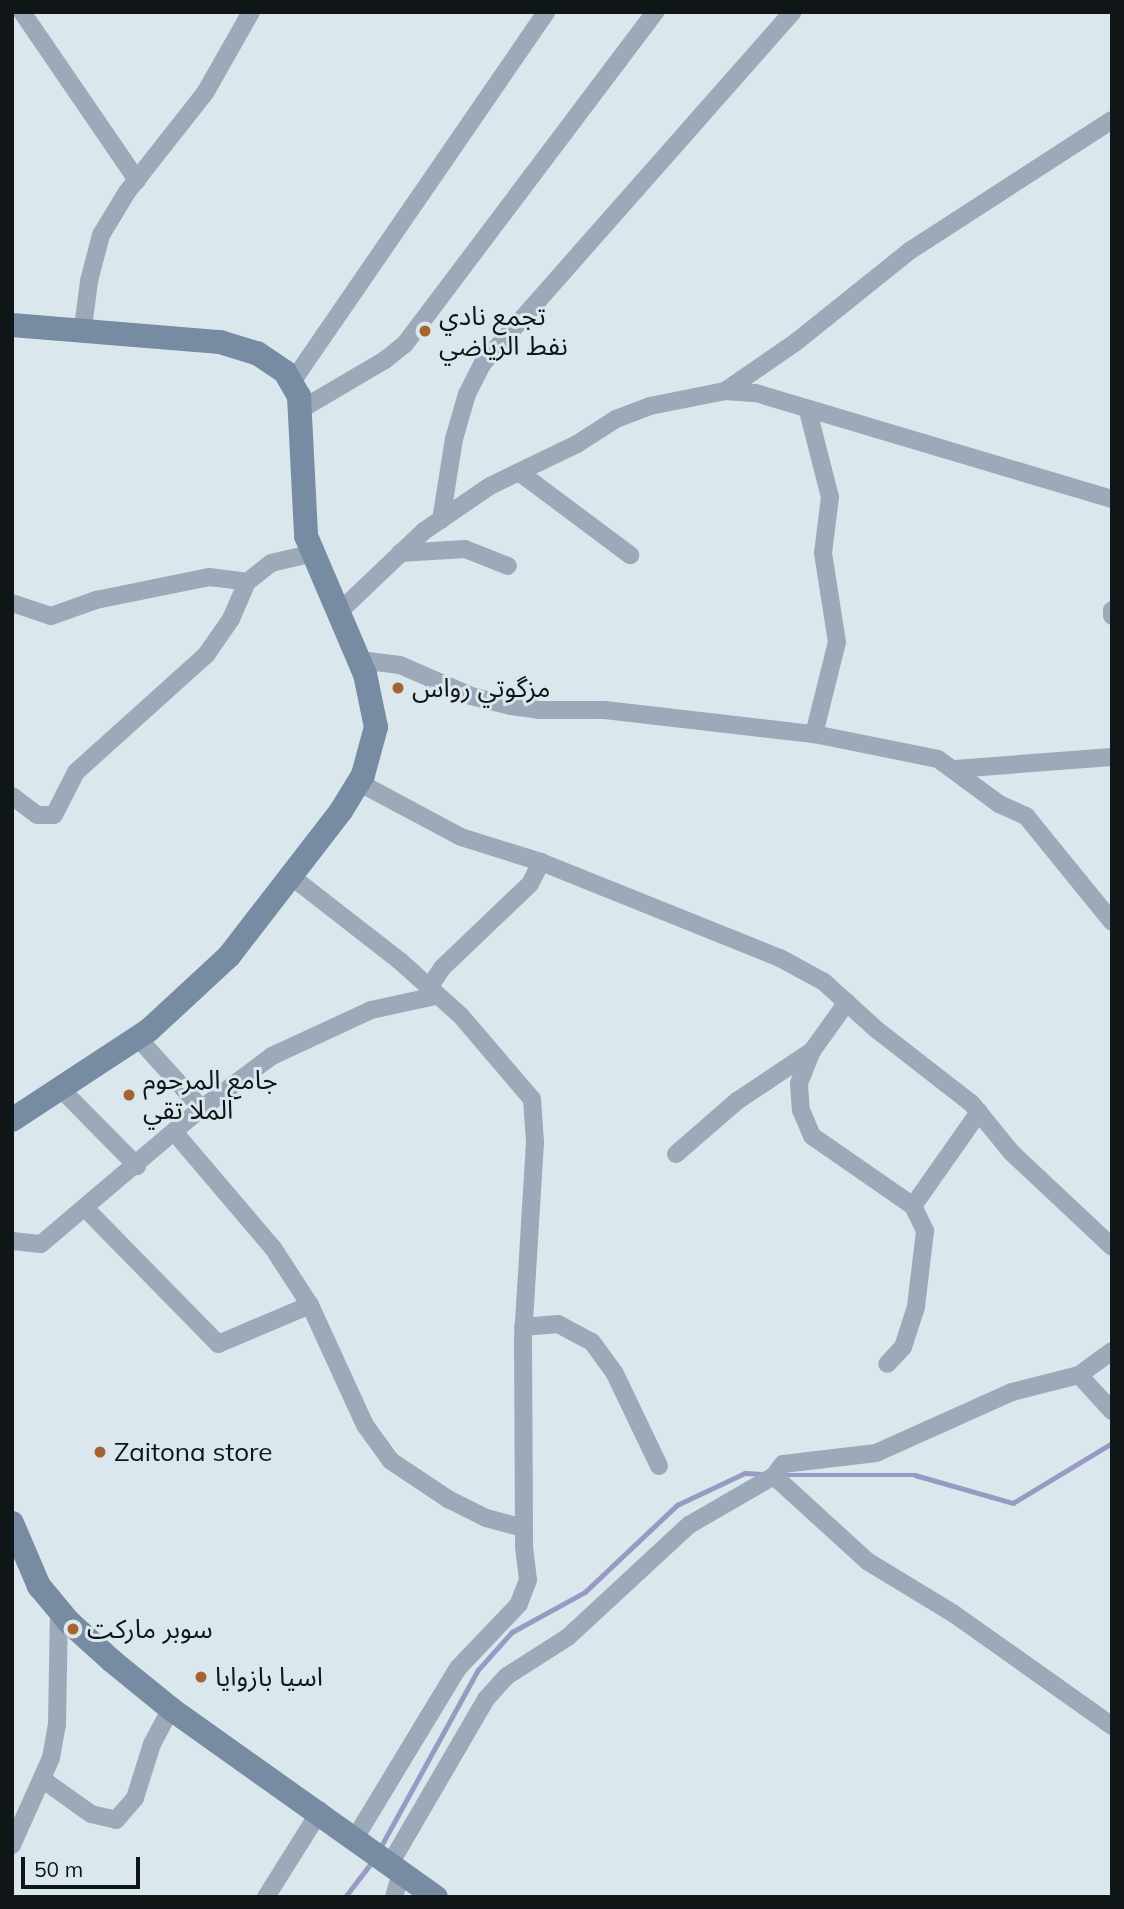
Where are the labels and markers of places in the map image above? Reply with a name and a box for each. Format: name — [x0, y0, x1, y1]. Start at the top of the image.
place label: تجمع نادي نفط الرياضي — [439, 300, 568, 362]
marker: تجمع نادي نفط الرياضي — [417, 323, 433, 339]
place label: مزگوتي رواس — [412, 672, 550, 704]
marker: مزگوتي رواس — [390, 680, 406, 696]
place label: جامع المرحوم الملا تقي — [143, 1064, 278, 1126]
marker: جامع المرحوم الملا تقي — [121, 1087, 137, 1103]
place label: Zaitona store — [114, 1436, 272, 1468]
marker: Zaitona store — [92, 1444, 108, 1460]
place label: سوبر ماركت — [87, 1613, 213, 1645]
marker: سوبر ماركت — [65, 1621, 81, 1637]
place label: اسيا بازوايا — [215, 1661, 323, 1693]
marker: اسيا بازوايا — [193, 1669, 209, 1685]

